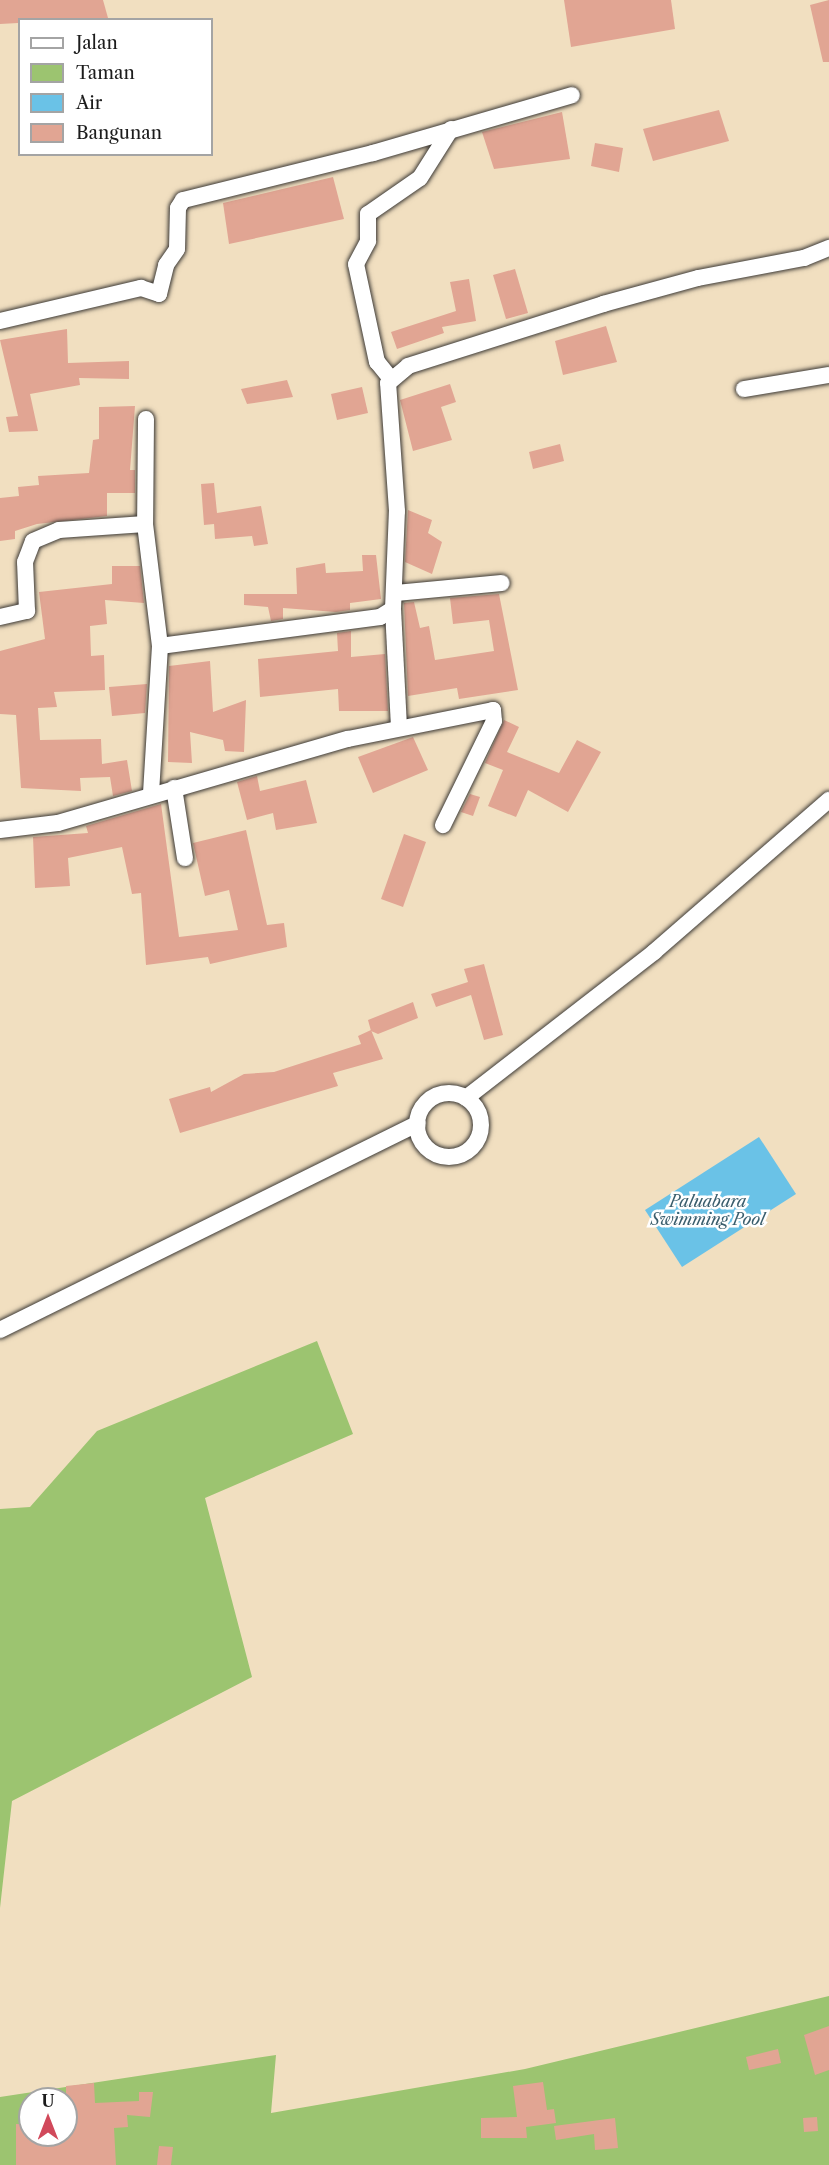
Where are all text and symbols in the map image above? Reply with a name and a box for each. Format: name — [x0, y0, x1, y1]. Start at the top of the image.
legend — [18, 18, 213, 156]
text: Jalan — [76, 32, 118, 54]
text: Taman — [76, 62, 135, 84]
text: Air — [76, 92, 102, 114]
text: Bangunan — [76, 122, 162, 144]
water label: Paluabara Swimming Pool — [651, 1191, 765, 1229]
north arrow — [18, 2087, 78, 2147]
text: U — [42, 2091, 55, 2111]

